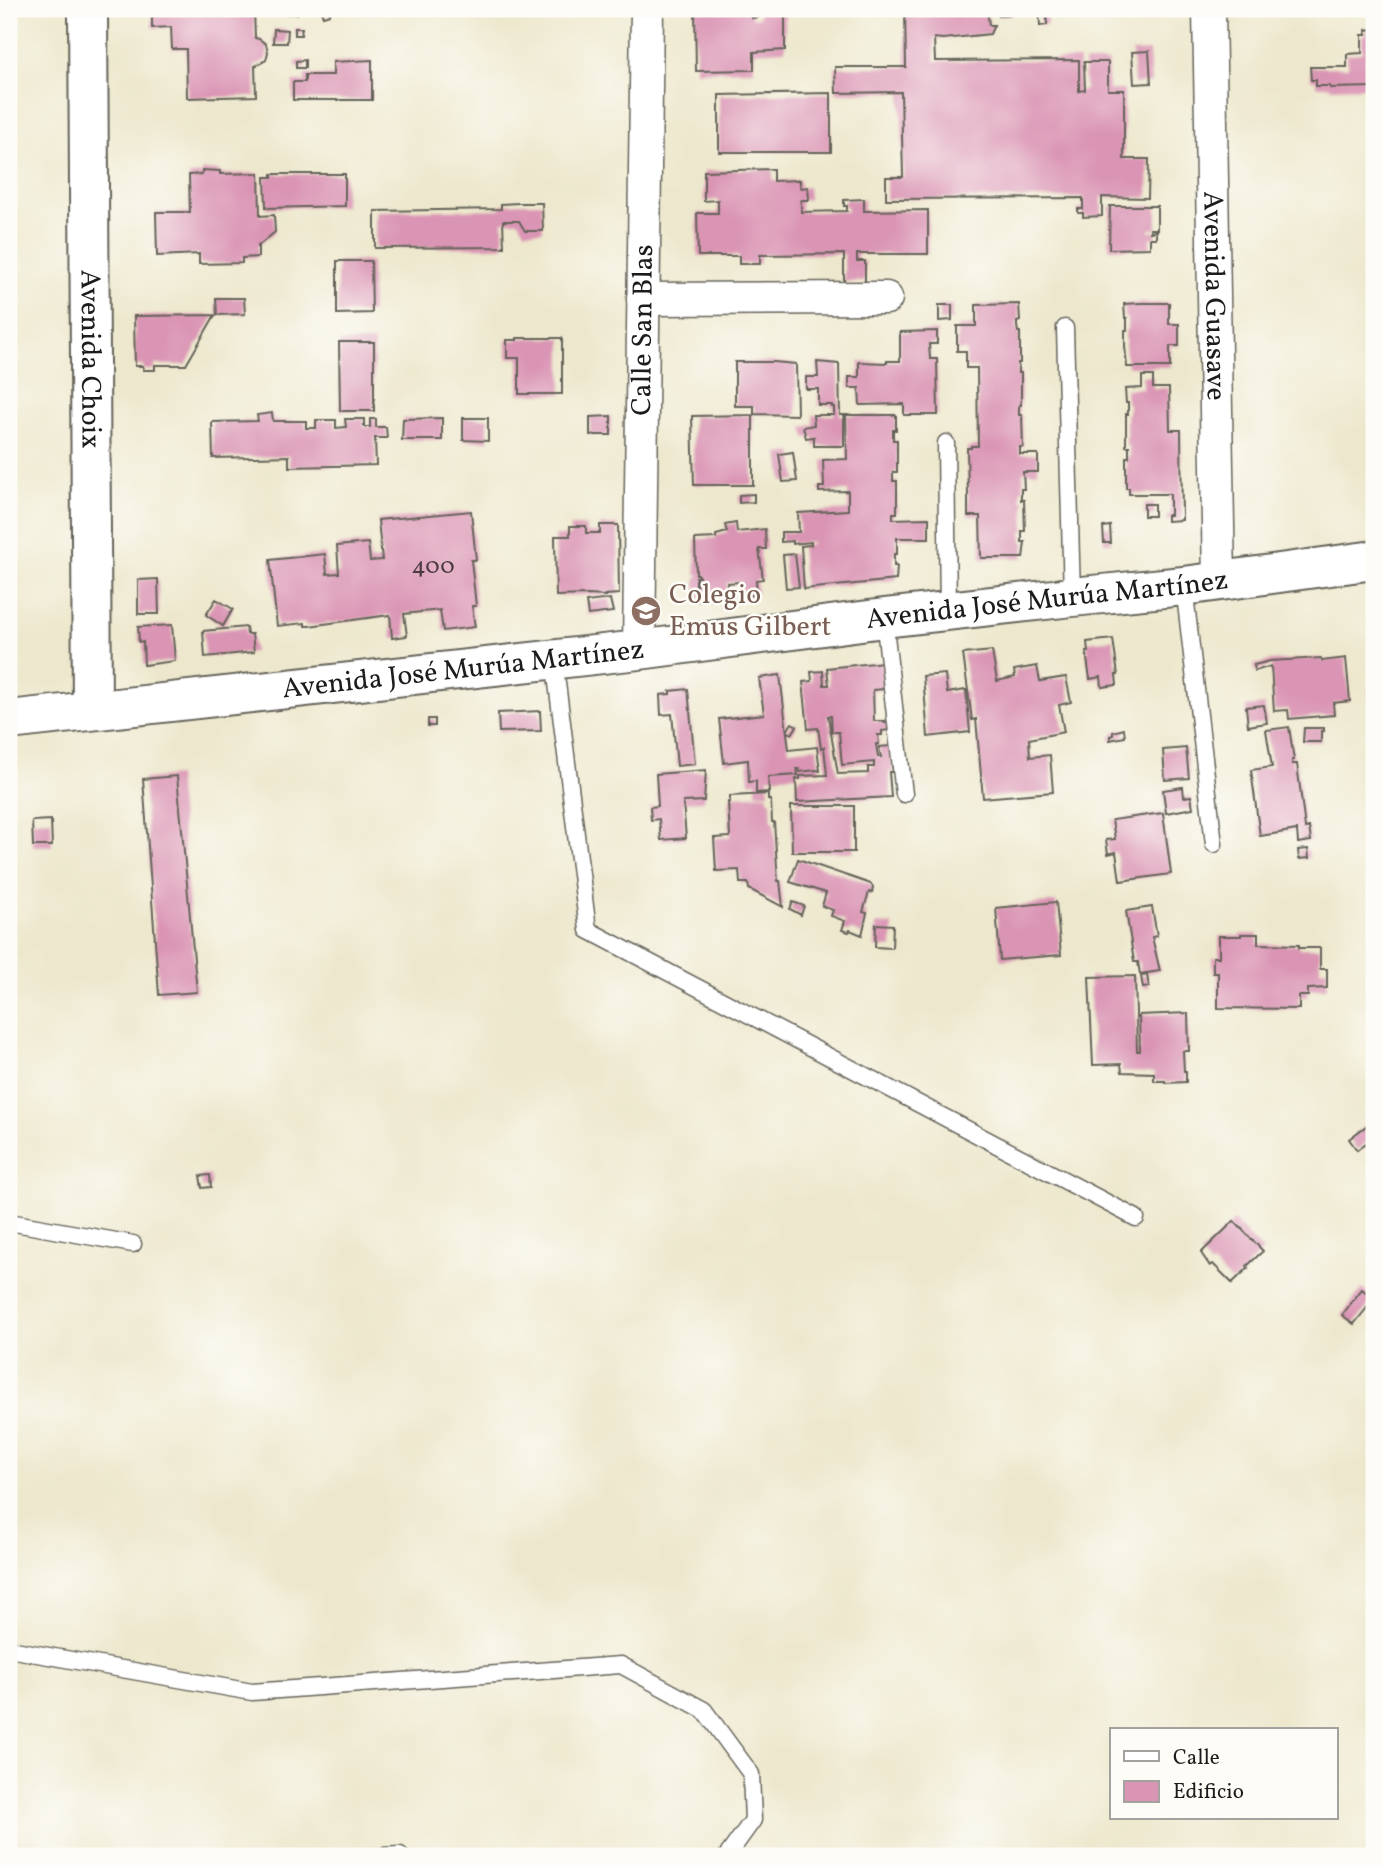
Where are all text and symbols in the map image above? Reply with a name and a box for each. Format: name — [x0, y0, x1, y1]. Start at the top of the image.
street label: Avenida Guasave — [1193, 191, 1235, 401]
street label: Calle San Blas — [622, 244, 664, 416]
street label: Avenida Choix — [70, 269, 110, 449]
house number: 400 — [411, 550, 455, 584]
street label: Avenida José Murúa Martínez — [864, 561, 1230, 640]
place label: Colegio Emus Gilbert — [669, 576, 831, 647]
school or university icon: Colegio Emus Gilbert — [629, 594, 663, 628]
street label: Avenida José Murúa Martínez — [280, 630, 646, 709]
legend — [1110, 1728, 1338, 1820]
text: Calle — [1173, 1744, 1220, 1773]
text: Edificio — [1173, 1778, 1244, 1807]

